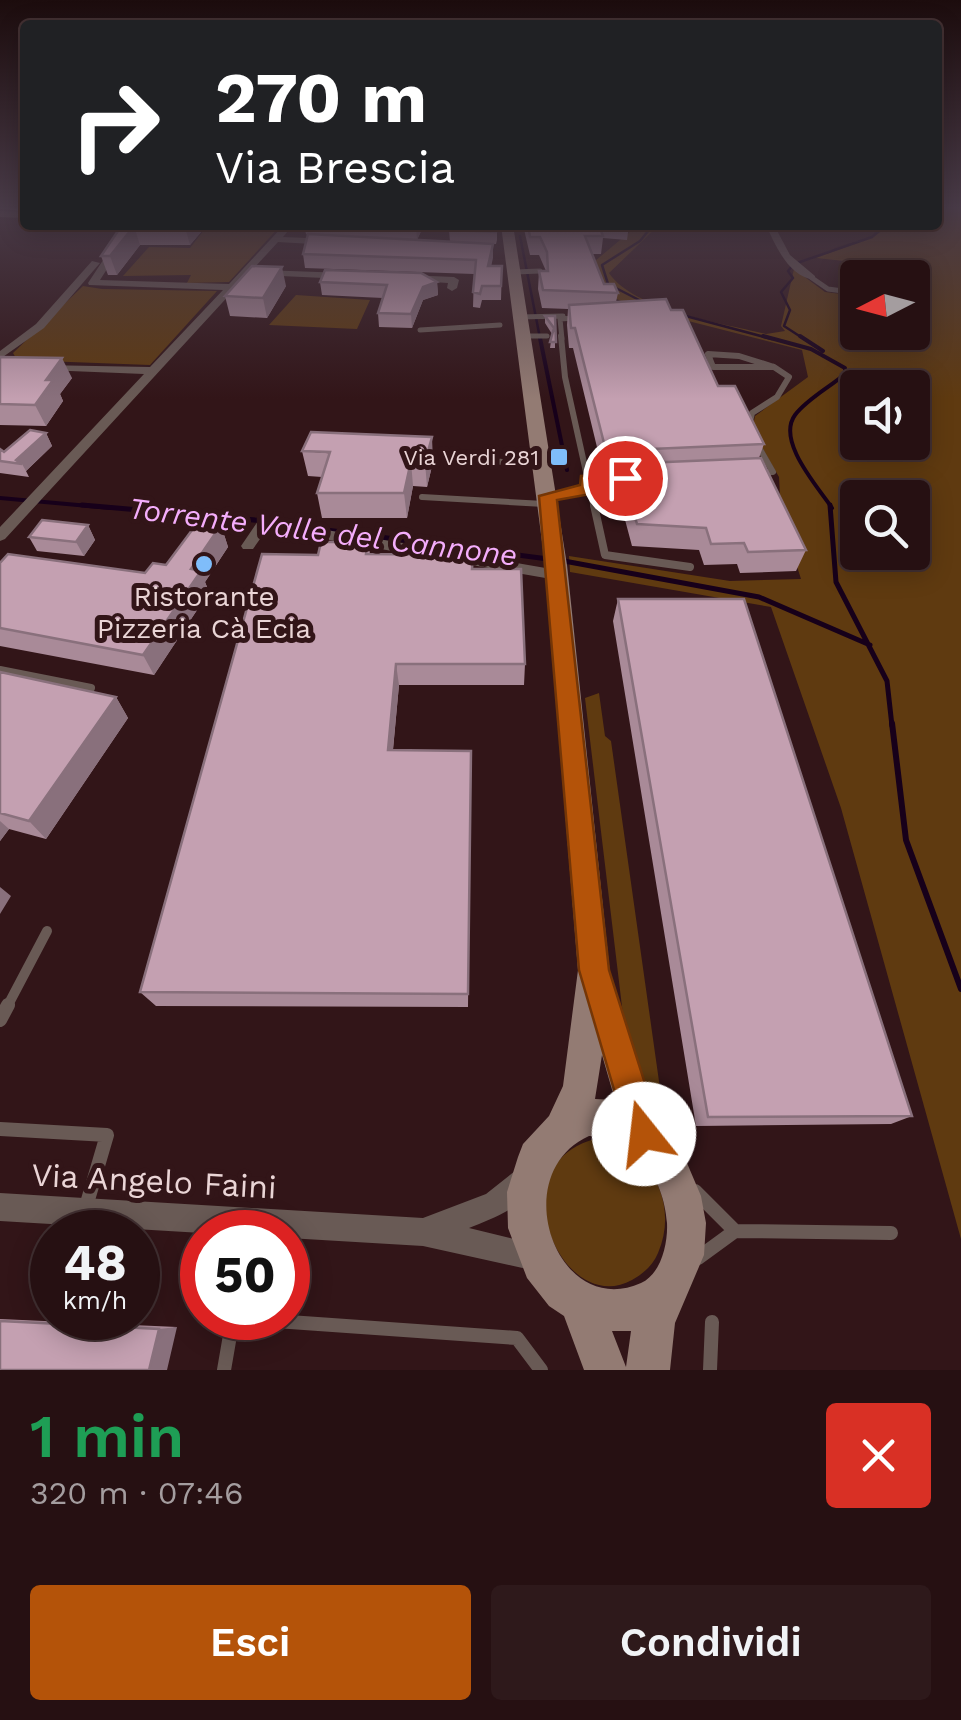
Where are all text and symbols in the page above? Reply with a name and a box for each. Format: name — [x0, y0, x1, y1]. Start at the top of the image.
text: 270 m — [215, 57, 427, 139]
icon: right — [50, 60, 180, 190]
text: Via Brescia — [215, 141, 455, 194]
north arrow — [840, 260, 930, 350]
map controls — [840, 260, 930, 570]
button: sound — [840, 370, 930, 460]
pin — [583, 436, 668, 521]
place label: Via Verdi 281 — [404, 445, 539, 470]
marker: Via Verdi 281 — [548, 446, 570, 468]
icon: arrive — [598, 451, 653, 506]
button: search — [840, 480, 930, 570]
water label: Torrente Valle del Cannone — [127, 490, 519, 573]
marker: Ristorante Pizzeria Cà Ecia — [193, 553, 215, 575]
place label: Ristorante Pizzeria Cà Ecia — [97, 580, 311, 645]
position arrow — [592, 1082, 696, 1186]
street label: Via Angelo Faini — [30, 1156, 278, 1206]
speed limit sign: 50 — [180, 1210, 310, 1340]
text: 48 — [63, 1233, 127, 1292]
text: km/h — [63, 1286, 127, 1315]
text: 1 min — [30, 1401, 184, 1472]
button: close — [826, 1403, 931, 1508]
text: 320 m · 07:46 — [30, 1474, 243, 1512]
button: Esci — [30, 1585, 471, 1700]
button: Condividi — [491, 1585, 931, 1700]

